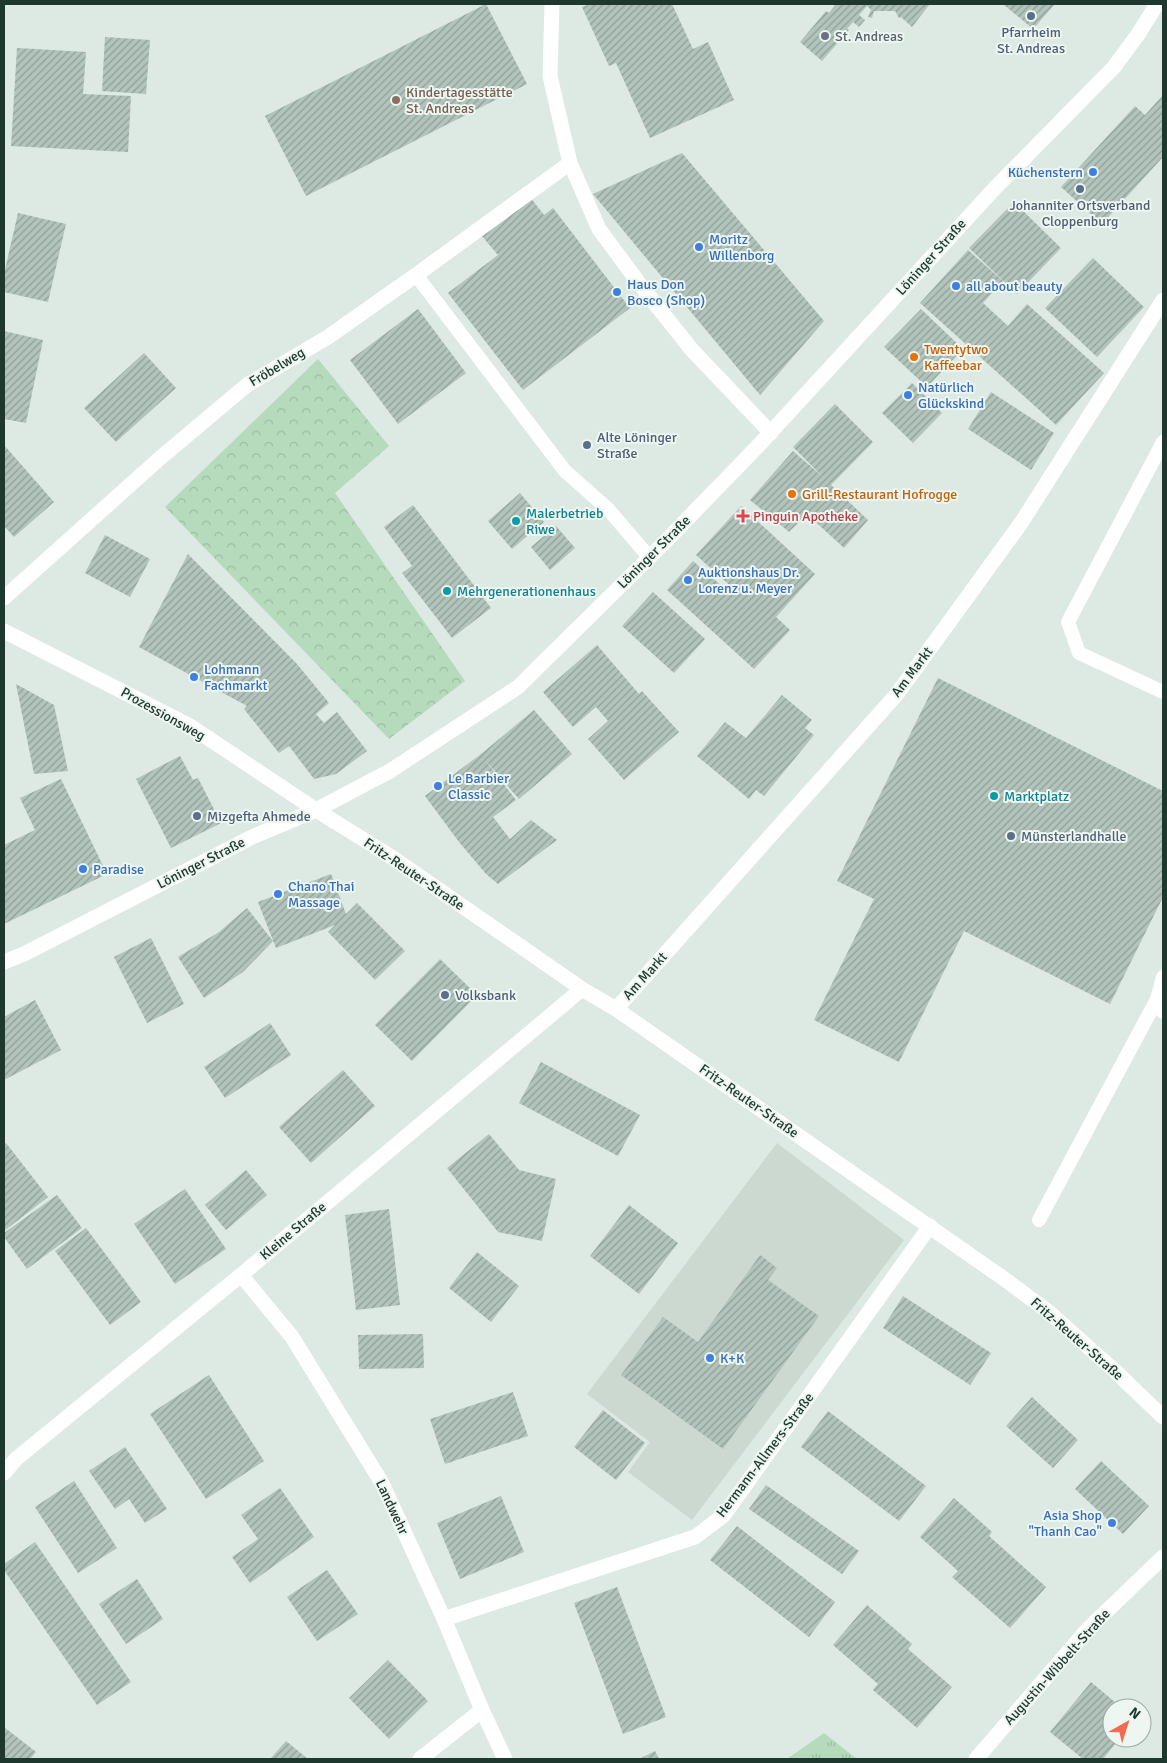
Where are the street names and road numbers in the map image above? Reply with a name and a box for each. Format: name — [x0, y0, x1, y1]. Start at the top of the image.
street label: Löninger Straße — [892, 215, 970, 299]
street label: Fröbelweg — [246, 344, 308, 390]
street label: Löninger Straße — [614, 512, 694, 592]
street label: Am Markt — [888, 644, 936, 700]
street label: Prozessionsweg — [118, 684, 208, 744]
street label: Löninger Straße — [154, 834, 248, 892]
street label: Fritz-Reuter-Straße — [361, 834, 467, 914]
street label: Am Markt — [619, 949, 671, 1003]
street label: Fritz-Reuter-Straße — [696, 1060, 802, 1142]
street label: Kleine Straße — [256, 1198, 330, 1264]
street label: Fritz-Reuter-Straße — [1027, 1294, 1127, 1384]
street label: Hermann-Allmers-Straße — [713, 1389, 817, 1521]
street label: Landwehr — [372, 1477, 413, 1538]
street label: Augustin-Wibbelt-Straße — [1000, 1605, 1114, 1729]

